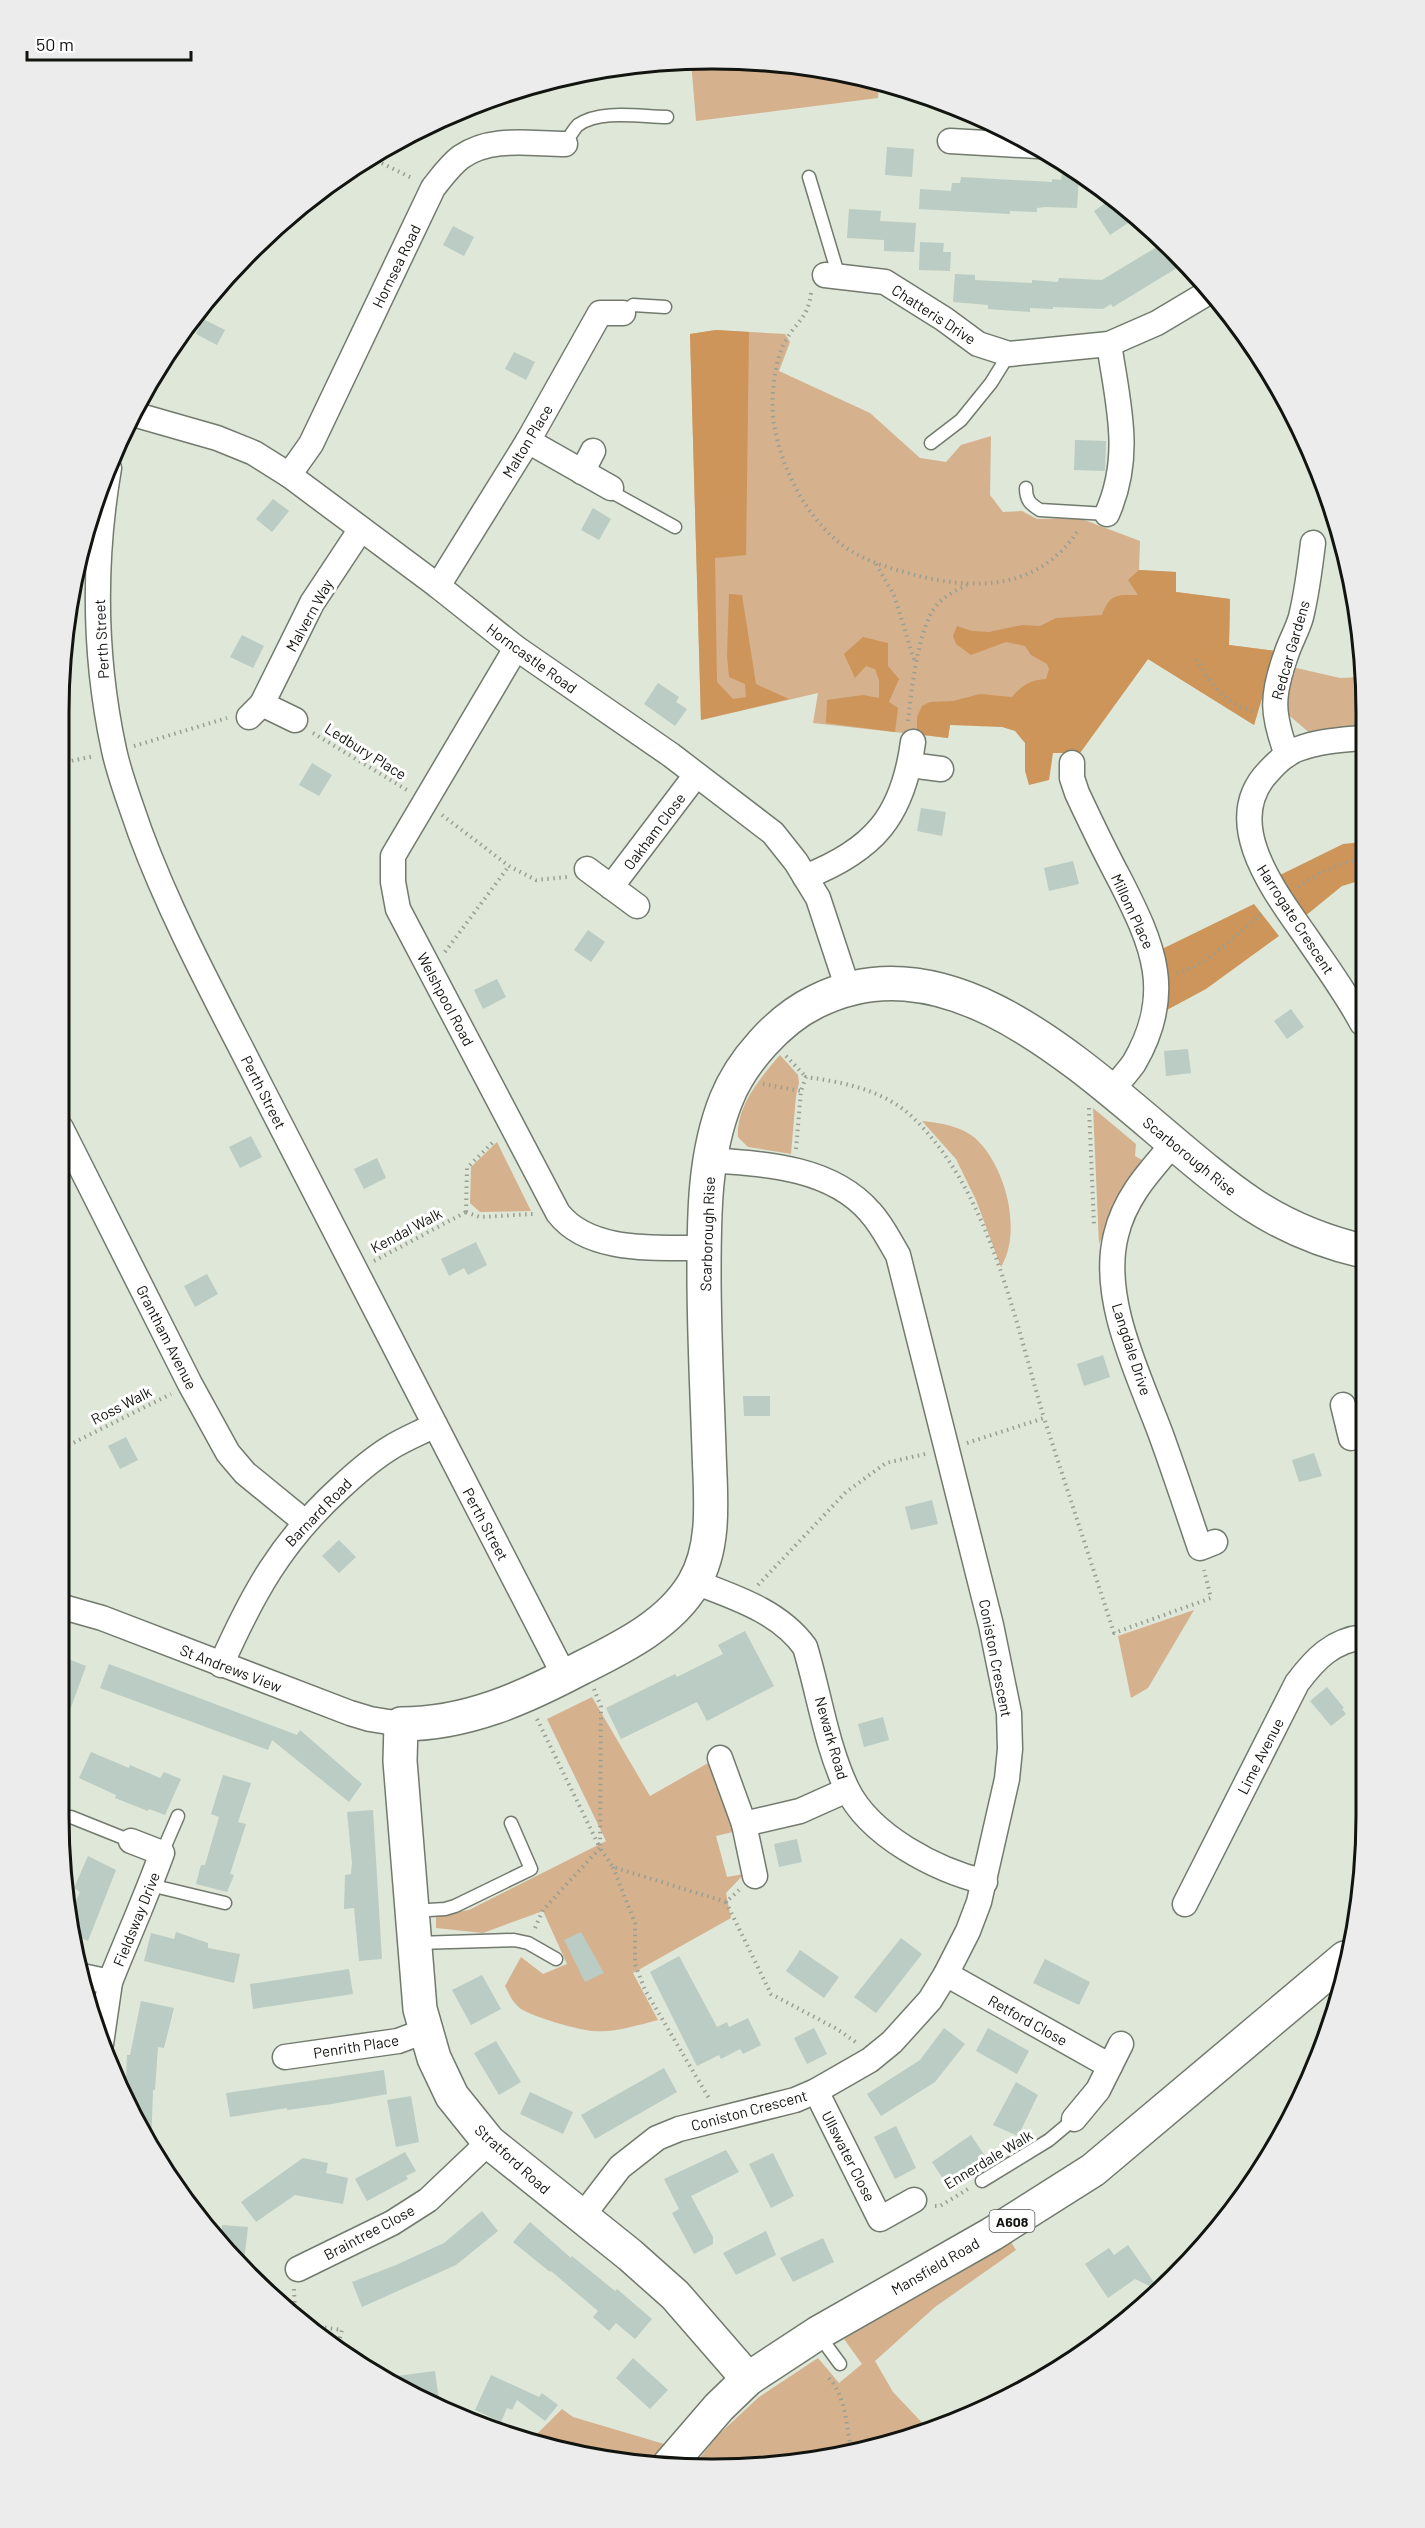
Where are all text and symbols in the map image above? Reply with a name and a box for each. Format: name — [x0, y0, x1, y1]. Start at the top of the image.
scale bar — [27, 24, 190, 62]
text: 50 m — [36, 33, 74, 55]
street label: Hornsea Road — [368, 221, 424, 311]
street label: Chatteris Drive — [889, 280, 979, 348]
street label: Malton Place — [498, 401, 556, 481]
street label: Malvern Way — [282, 575, 336, 654]
street label: Redcar Gardens — [1267, 598, 1313, 702]
street label: Perth Street — [90, 599, 112, 679]
street label: Horncastle Road — [483, 619, 581, 697]
street label: Ledbury Place — [322, 719, 410, 783]
street label: Oakham Close — [619, 789, 689, 873]
street label: Harrogate Crescent — [1254, 861, 1338, 977]
street label: Millom Place — [1108, 871, 1158, 951]
street label: Welshpool Road — [414, 949, 478, 1049]
street label: Perth Street — [238, 1052, 290, 1132]
street label: Scarborough Rise — [1140, 1113, 1240, 1199]
street label: Scarborough Rise — [696, 1176, 718, 1292]
street label: Kendal Walk — [367, 1203, 445, 1256]
street label: Grantham Avenue — [133, 1282, 201, 1392]
street label: Langdale Drive — [1109, 1301, 1155, 1397]
street label: Ross Walk — [88, 1382, 155, 1428]
street label: Barnard Road — [281, 1474, 355, 1550]
street label: Perth Street — [459, 1485, 513, 1563]
street label: Coniston Crescent — [976, 1598, 1016, 1718]
street label: St Andrews View — [178, 1640, 285, 1696]
street label: Newark Road — [812, 1694, 852, 1782]
street label: Lime Avenue — [1233, 1715, 1287, 1797]
street label: Fieldsway Drive — [109, 1869, 163, 1969]
street label: Retford Close — [985, 1991, 1071, 2049]
street label: Penrith Place — [312, 2030, 400, 2062]
street label: Coniston Crescent — [689, 2086, 809, 2134]
street label: Ullswater Close — [818, 2108, 880, 2204]
street label: Stratford Road — [472, 2120, 554, 2198]
street label: Ennerdale Walk — [941, 2125, 1036, 2192]
street label: Braintree Close — [321, 2201, 417, 2263]
road number: A608 — [990, 2210, 1034, 2232]
street label: Mansfield Road — [888, 2234, 982, 2298]

